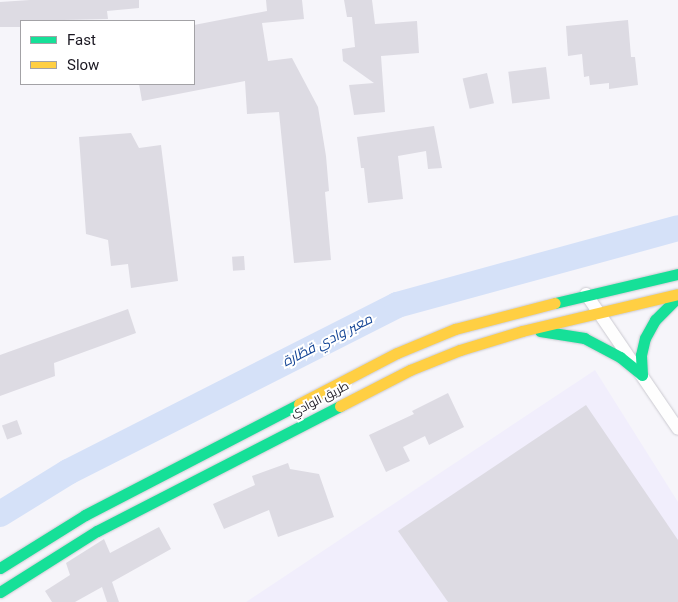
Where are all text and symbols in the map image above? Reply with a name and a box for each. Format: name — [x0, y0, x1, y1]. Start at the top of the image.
legend — [20, 20, 195, 85]
text: Fast — [67, 31, 96, 49]
text: Slow — [67, 56, 99, 74]
water label: معبر وادي قطّارة — [279, 310, 375, 370]
street label: طريق الوادي — [288, 379, 352, 421]

